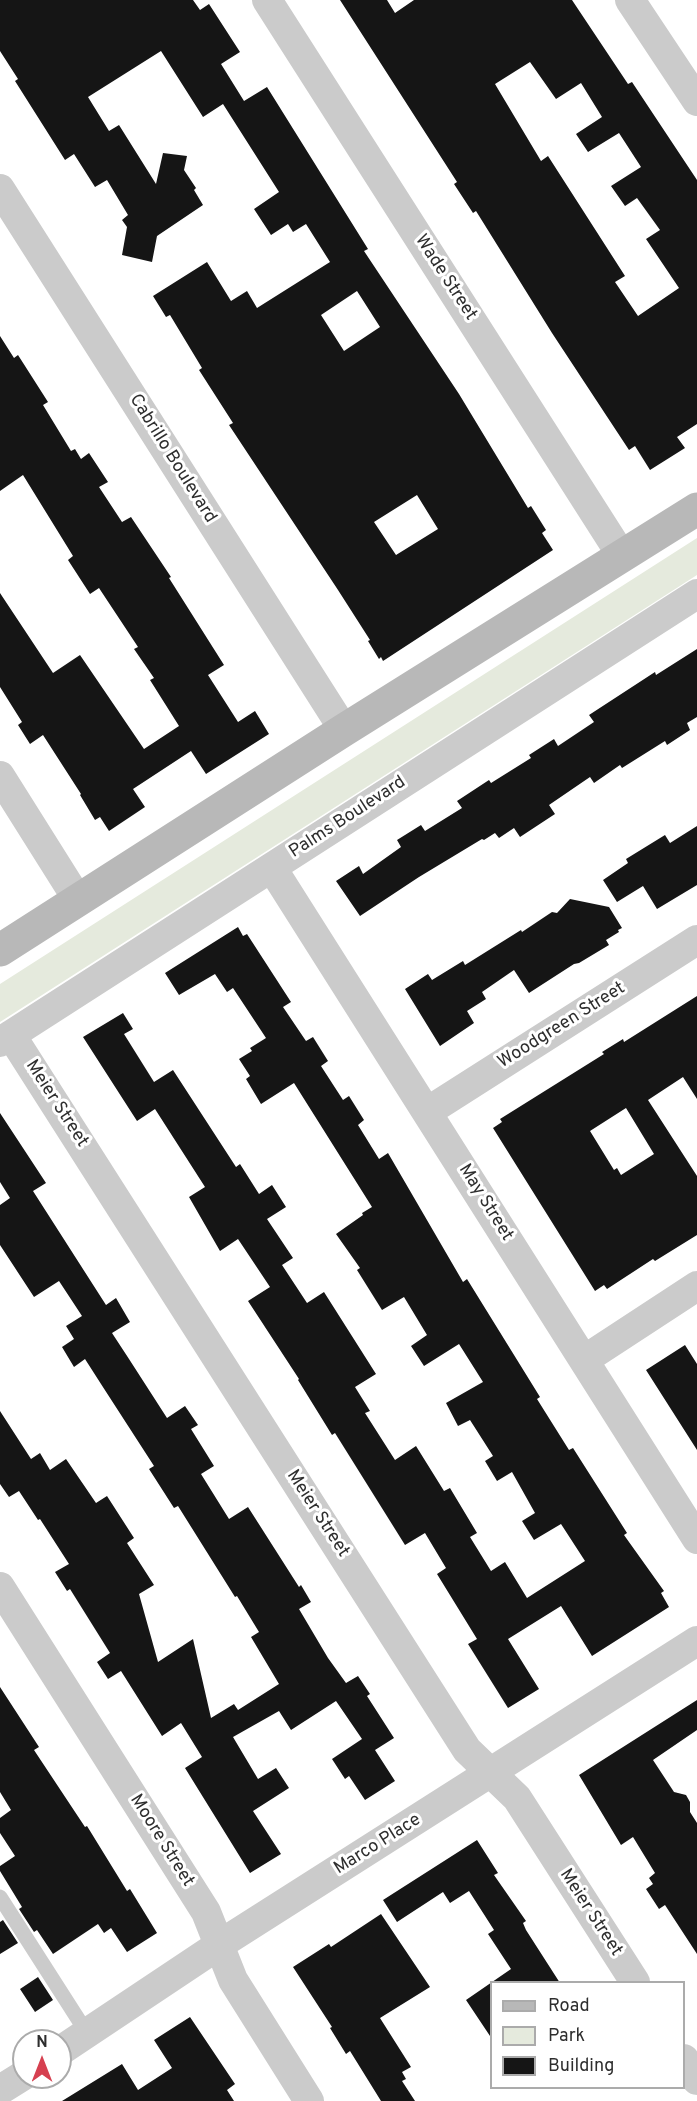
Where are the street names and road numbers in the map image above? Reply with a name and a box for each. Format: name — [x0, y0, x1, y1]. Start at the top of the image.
street label: Wade Street — [409, 231, 481, 325]
street label: Cabrillo Boulevard — [124, 391, 220, 527]
street label: Palms Boulevard — [286, 772, 410, 864]
street label: Woodgreen Street — [494, 978, 630, 1074]
street label: Meier Street — [20, 1056, 92, 1152]
street label: May Street — [453, 1161, 517, 1245]
street label: Meier Street — [281, 1466, 353, 1562]
street label: Moore Street — [124, 1791, 198, 1891]
street label: Marco Place — [331, 1810, 425, 1880]
street label: Meier Street — [554, 1865, 626, 1961]

